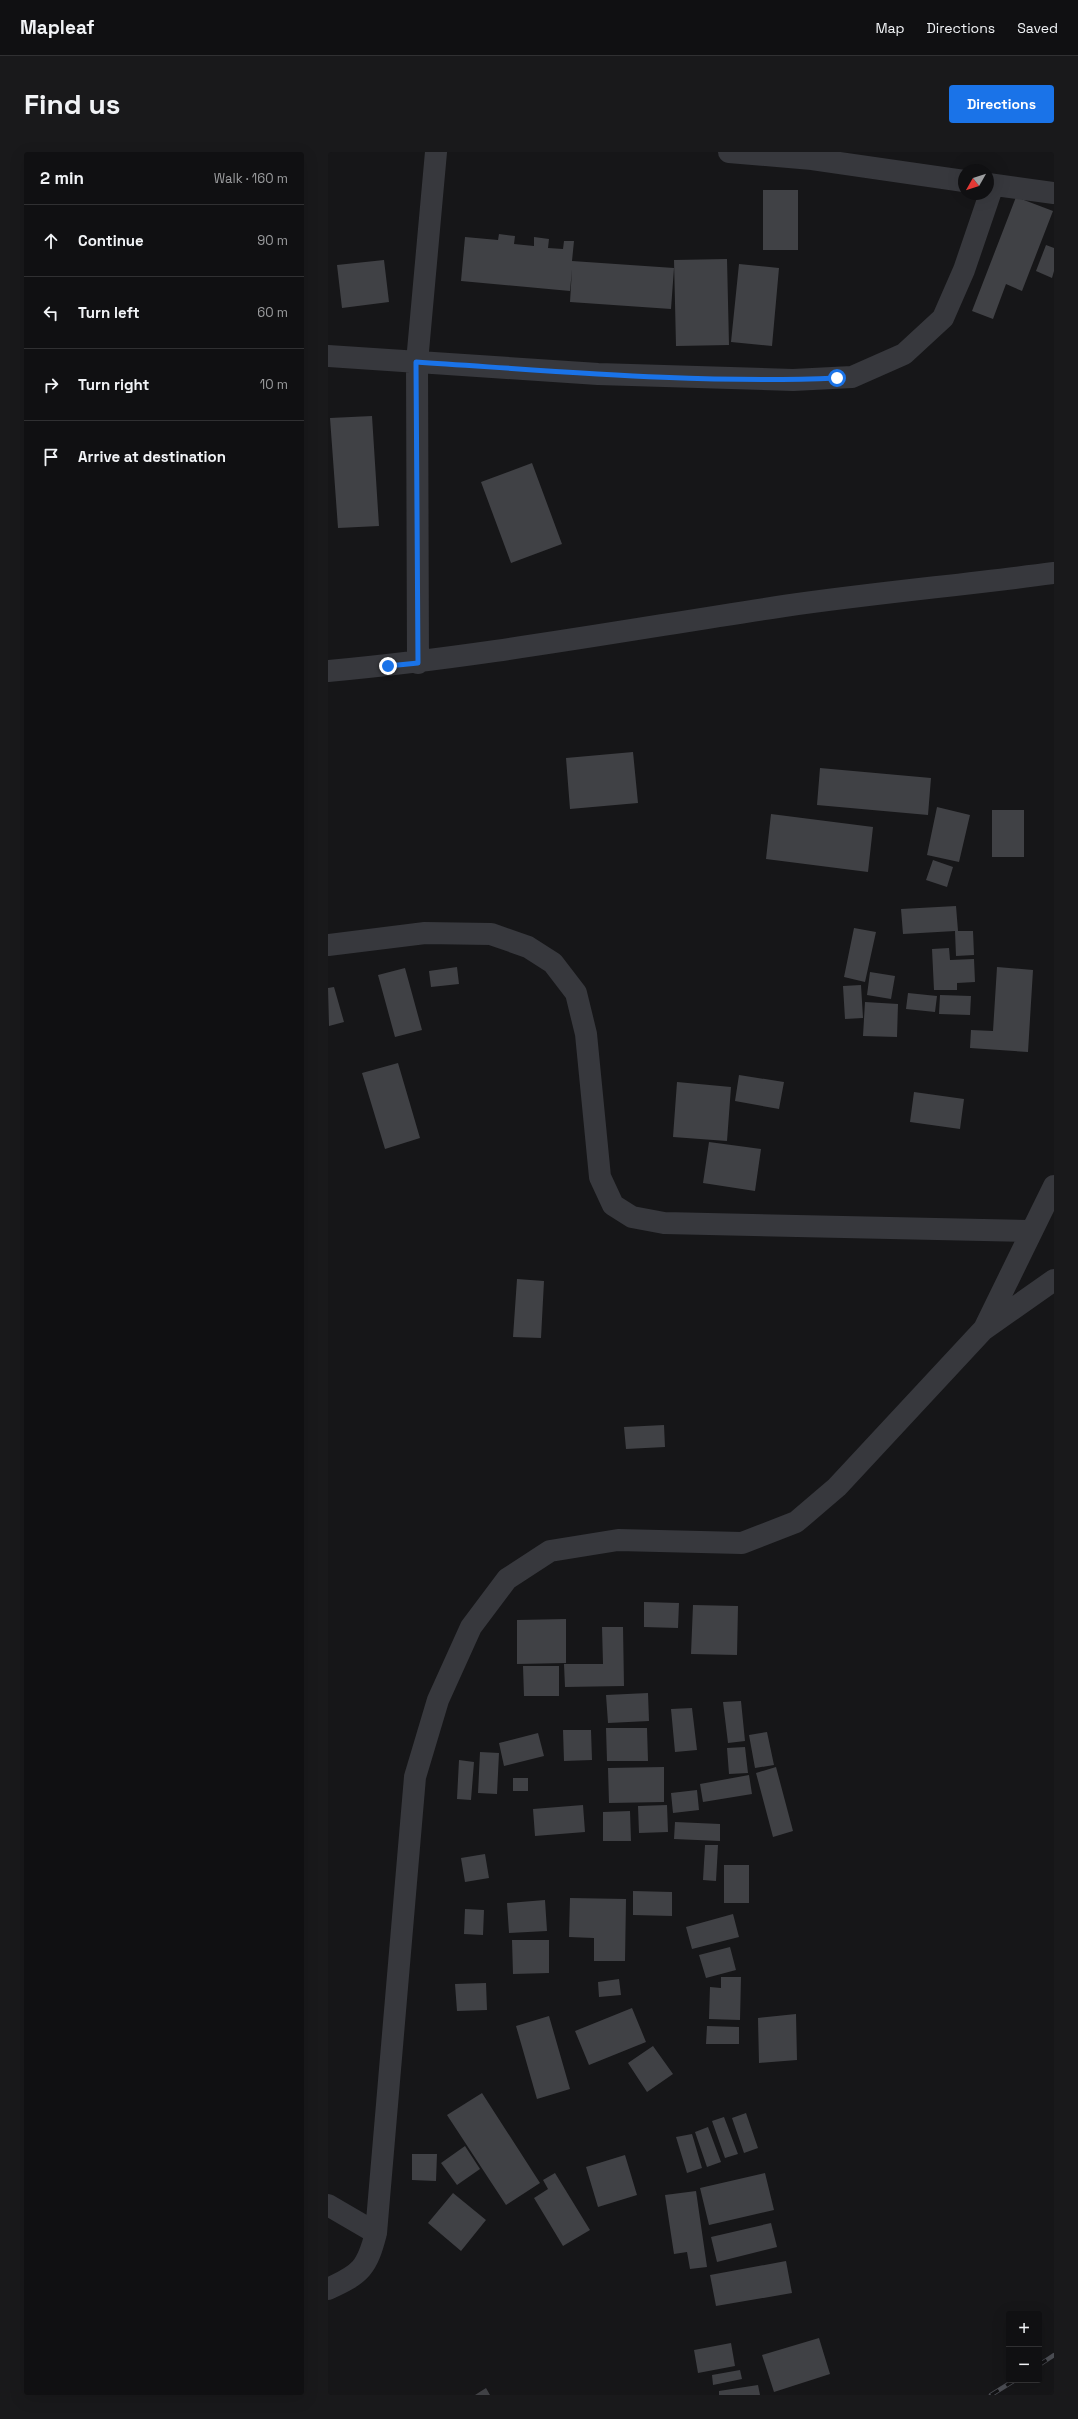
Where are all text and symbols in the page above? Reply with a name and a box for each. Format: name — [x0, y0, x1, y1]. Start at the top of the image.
text: Mapleaf — [20, 15, 94, 40]
text: Map — [875, 19, 905, 37]
text: Directions — [927, 19, 995, 37]
text: Saved — [1017, 19, 1058, 37]
button: Directions — [949, 85, 1054, 123]
text: Find us — [24, 86, 121, 122]
north arrow — [958, 164, 994, 200]
text: 2 min — [40, 167, 84, 189]
text: Walk · 160 m — [214, 170, 288, 187]
icon: ahead — [40, 230, 62, 252]
text: Continue — [78, 231, 144, 250]
text: 90 m — [257, 232, 288, 249]
icon: left — [40, 302, 62, 324]
text: Turn left — [78, 303, 140, 322]
text: 60 m — [257, 304, 288, 321]
route start — [828, 369, 846, 387]
icon: right — [40, 374, 62, 396]
text: Turn right — [78, 375, 149, 394]
text: 10 m — [260, 376, 288, 393]
icon: arrive — [40, 446, 62, 468]
text: Arrive at destination — [78, 447, 226, 466]
route end — [379, 657, 397, 675]
map controls — [1006, 2311, 1042, 2383]
button: + — [1006, 2311, 1042, 2347]
button: − — [1006, 2347, 1042, 2383]

